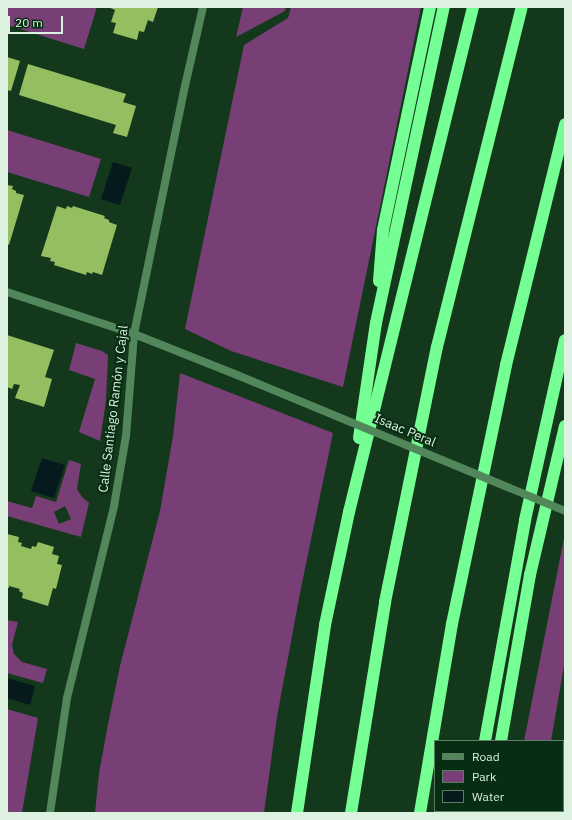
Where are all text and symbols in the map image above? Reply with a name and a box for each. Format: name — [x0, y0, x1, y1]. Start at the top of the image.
scale bar — [10, 8, 65, 34]
text: 20 m — [15, 15, 43, 30]
street label: Calle Santiago Ramón y Cajal — [96, 324, 132, 494]
street label: Isaac Peral — [372, 411, 438, 451]
legend — [434, 740, 564, 812]
text: Road — [472, 749, 500, 764]
text: Park — [472, 769, 496, 784]
text: Water — [472, 789, 504, 804]

